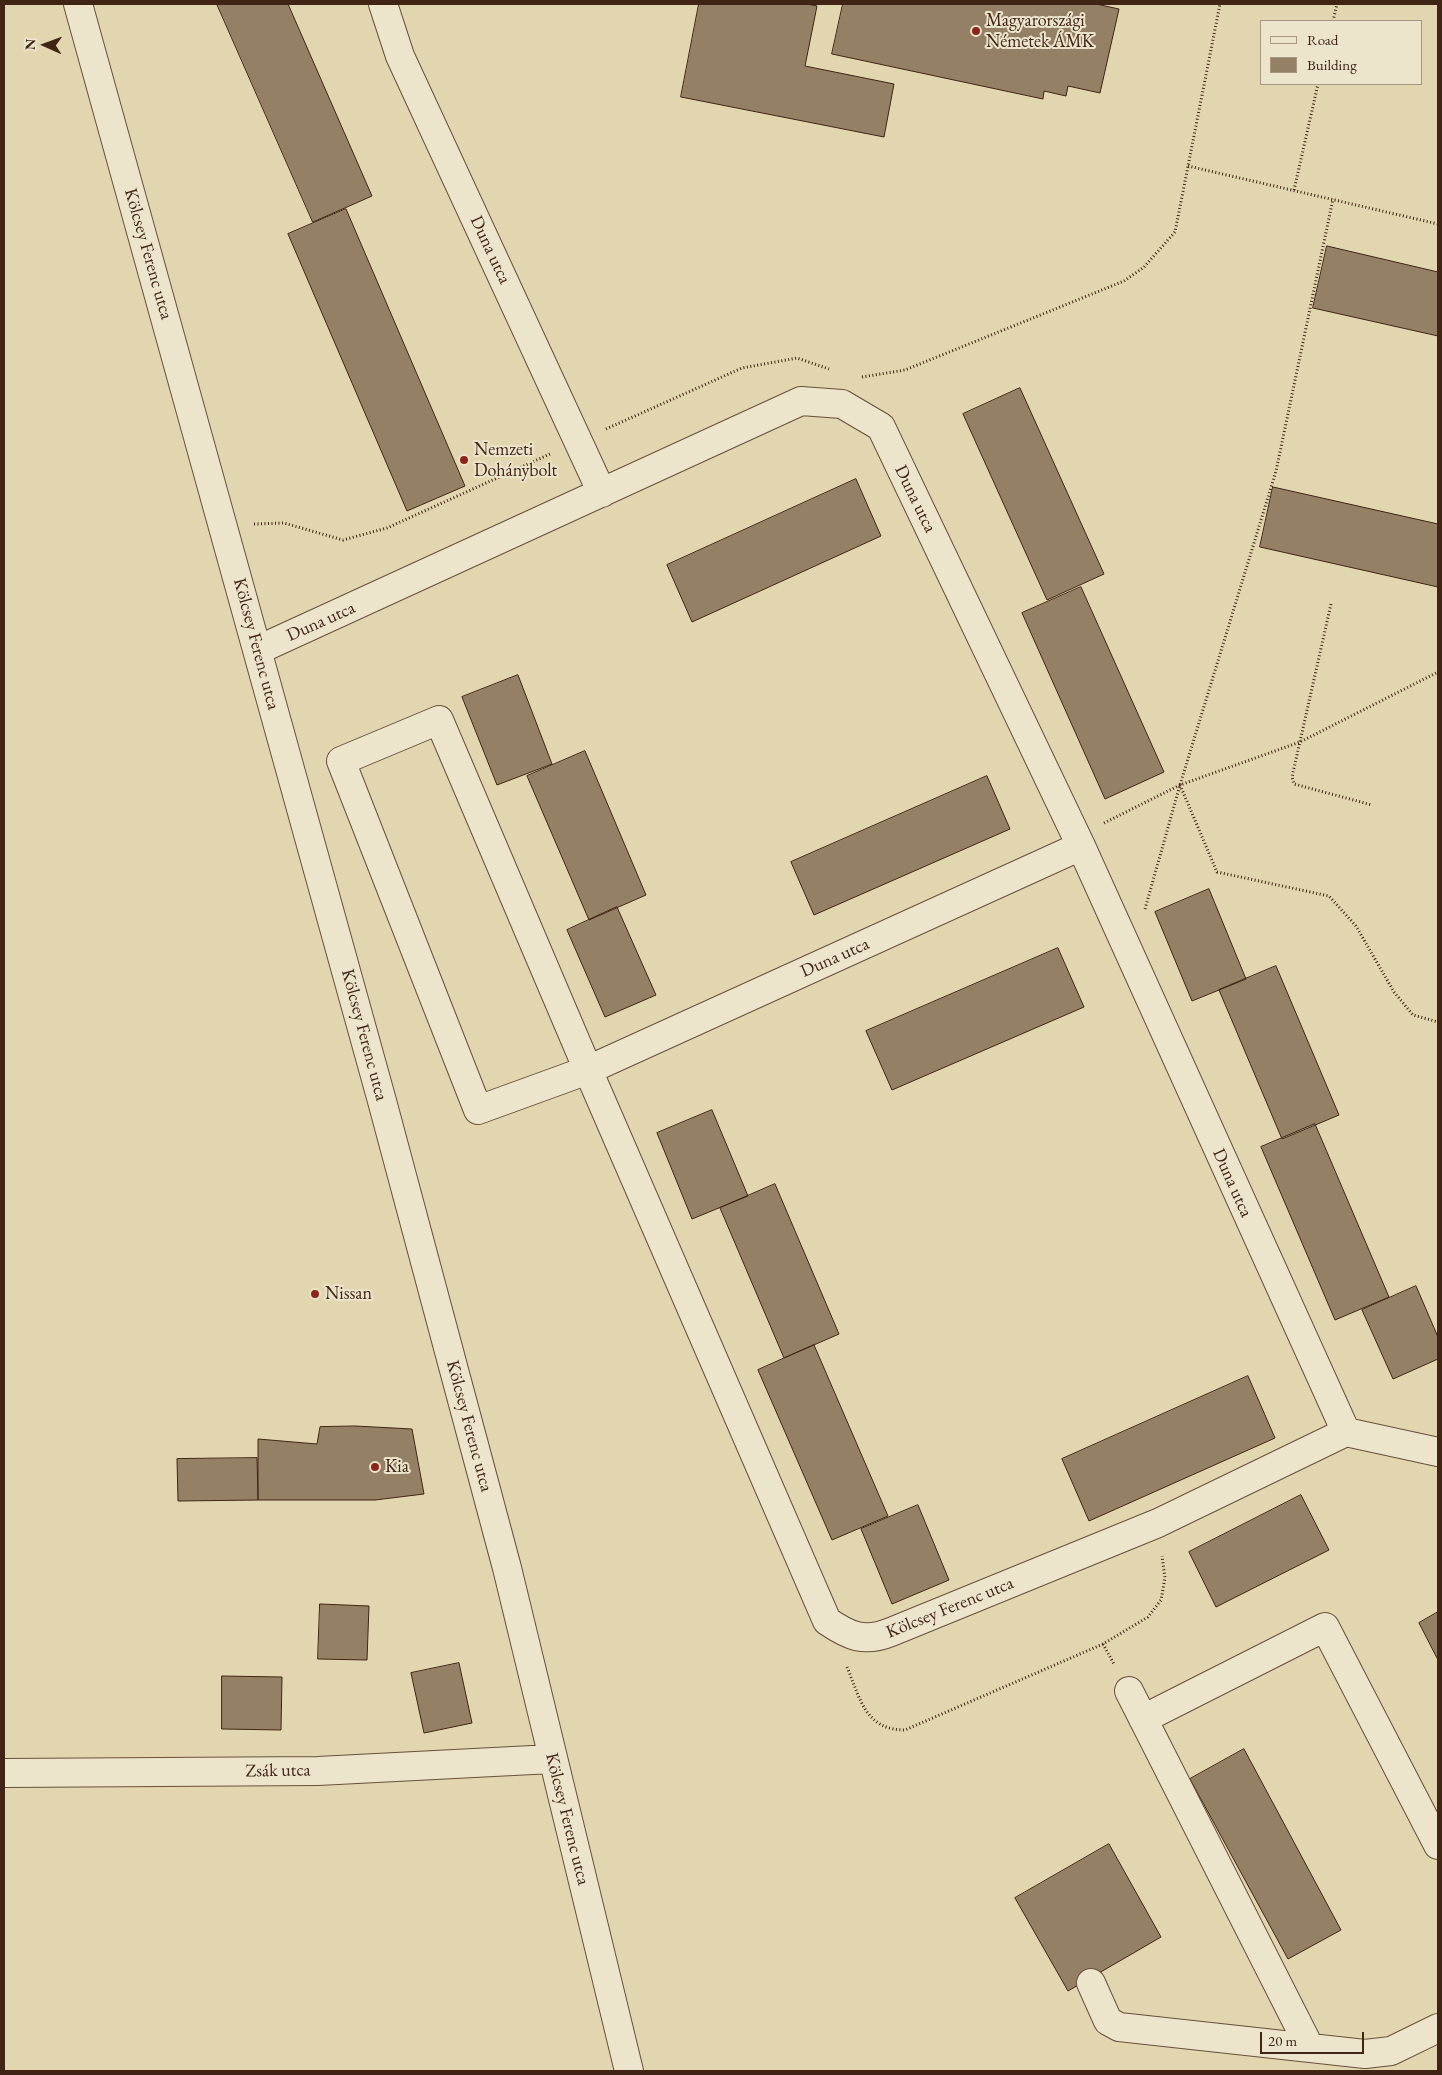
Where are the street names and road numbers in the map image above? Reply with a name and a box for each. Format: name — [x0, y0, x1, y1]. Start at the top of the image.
street label: Kölcsey Ferenc utca — [119, 186, 177, 322]
street label: Duna utca — [465, 212, 515, 288]
street label: Duna utca — [889, 462, 941, 536]
street label: Kölcsey Ferenc utca — [228, 576, 284, 712]
street label: Duna utca — [283, 597, 359, 647]
street label: Duna utca — [797, 933, 873, 983]
street label: Kölcsey Ferenc utca — [336, 967, 392, 1103]
street label: Duna utca — [1207, 1145, 1257, 1221]
street label: Kölcsey Ferenc utca — [441, 1358, 497, 1494]
street label: Kölcsey Ferenc utca — [883, 1573, 1017, 1643]
street label: Kölcsey Ferenc utca — [540, 1751, 594, 1887]
street label: Zsák utca — [245, 1760, 311, 1782]

